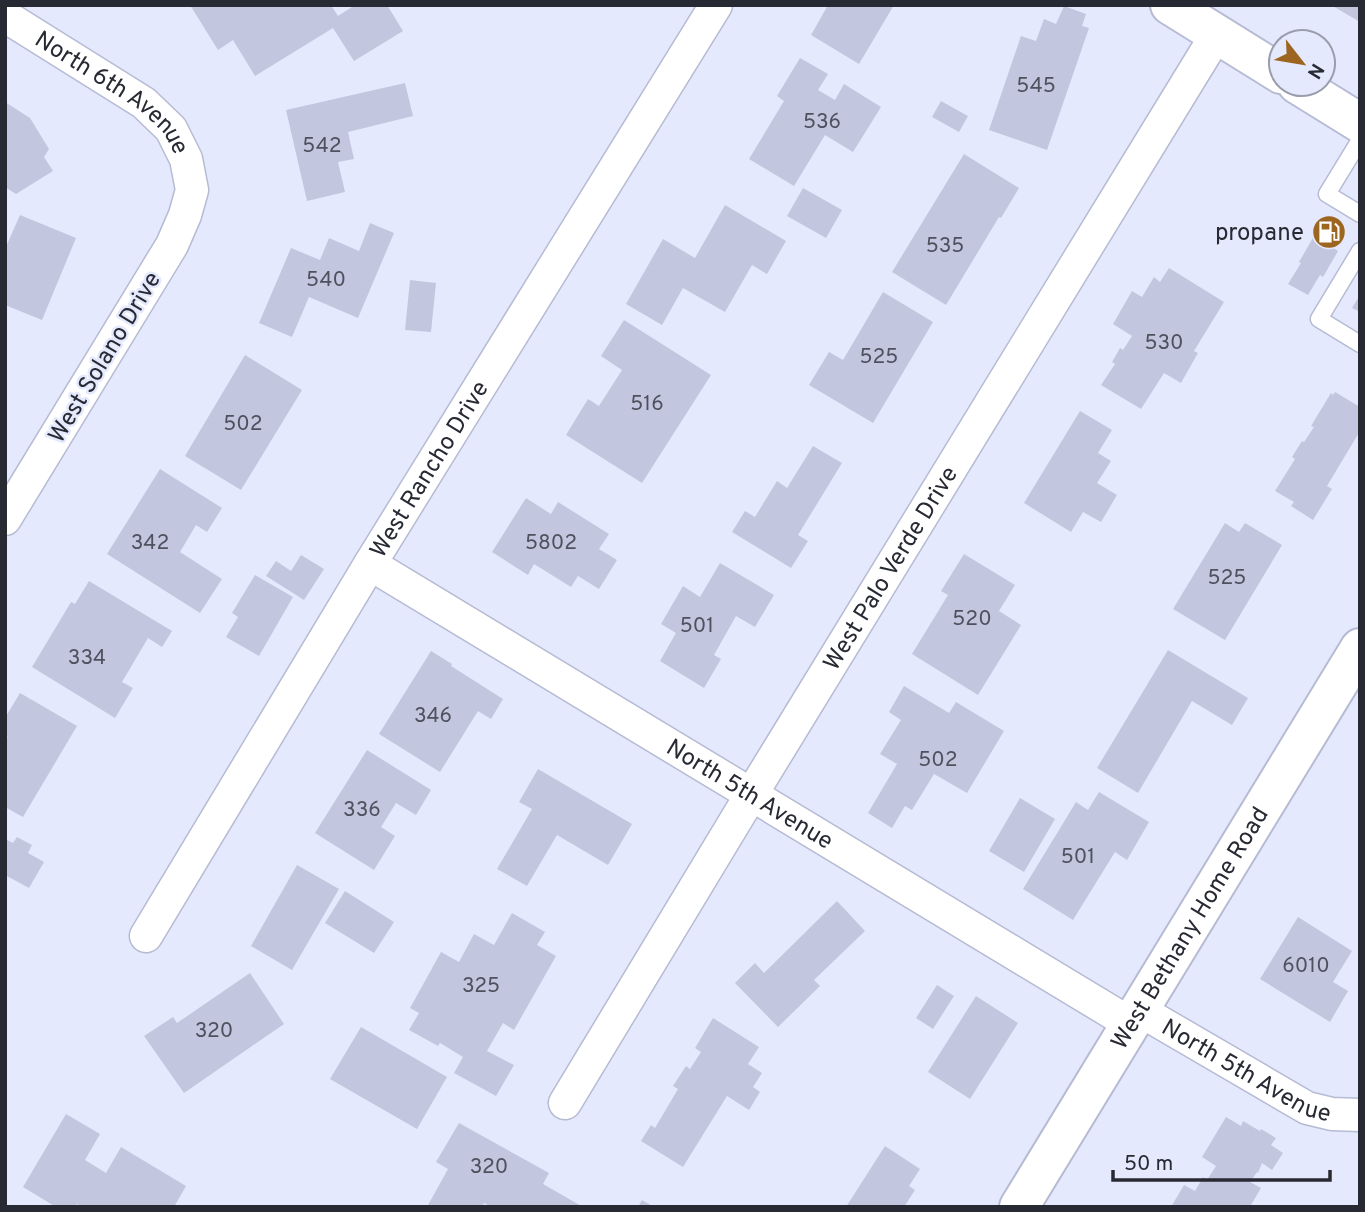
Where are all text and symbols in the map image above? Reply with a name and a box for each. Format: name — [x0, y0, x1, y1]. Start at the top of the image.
street label: North 6th Avenue — [29, 25, 194, 160]
north arrow — [1267, 28, 1337, 98]
text: N — [1301, 59, 1329, 83]
house number: 545 — [1016, 73, 1056, 100]
house number: 536 — [803, 109, 841, 136]
house number: 542 — [302, 133, 342, 160]
fuel station icon: propane — [1310, 213, 1348, 251]
place label: propane — [1215, 219, 1304, 249]
house number: 535 — [926, 233, 964, 260]
street label: West Solano Drive — [43, 267, 169, 449]
house number: 540 — [306, 267, 346, 294]
house number: 530 — [1145, 330, 1183, 357]
house number: 525 — [860, 344, 898, 371]
street label: West Rancho Drive — [364, 376, 497, 564]
house number: 516 — [630, 391, 664, 418]
house number: 502 — [223, 411, 263, 438]
street label: West Palo Verde Drive — [818, 461, 966, 677]
house number: 342 — [131, 530, 169, 557]
house number: 5802 — [525, 530, 577, 557]
house number: 525 — [1208, 565, 1246, 592]
house number: 520 — [952, 606, 992, 633]
house number: 501 — [680, 613, 714, 640]
house number: 334 — [68, 645, 106, 672]
house number: 346 — [414, 703, 452, 730]
street label: North 5th Avenue — [660, 733, 838, 857]
house number: 502 — [918, 747, 958, 774]
house number: 336 — [343, 797, 381, 824]
street label: West Bethany Home Road — [1106, 802, 1276, 1056]
house number: 501 — [1061, 844, 1095, 871]
house number: 6010 — [1282, 953, 1330, 980]
house number: 325 — [462, 973, 500, 1000]
street label: North 5th Avenue — [1156, 1013, 1334, 1130]
house number: 320 — [195, 1018, 233, 1045]
scale bar — [1113, 1138, 1330, 1182]
text: 50 m — [1124, 1151, 1173, 1178]
house number: 320 — [470, 1154, 508, 1181]

